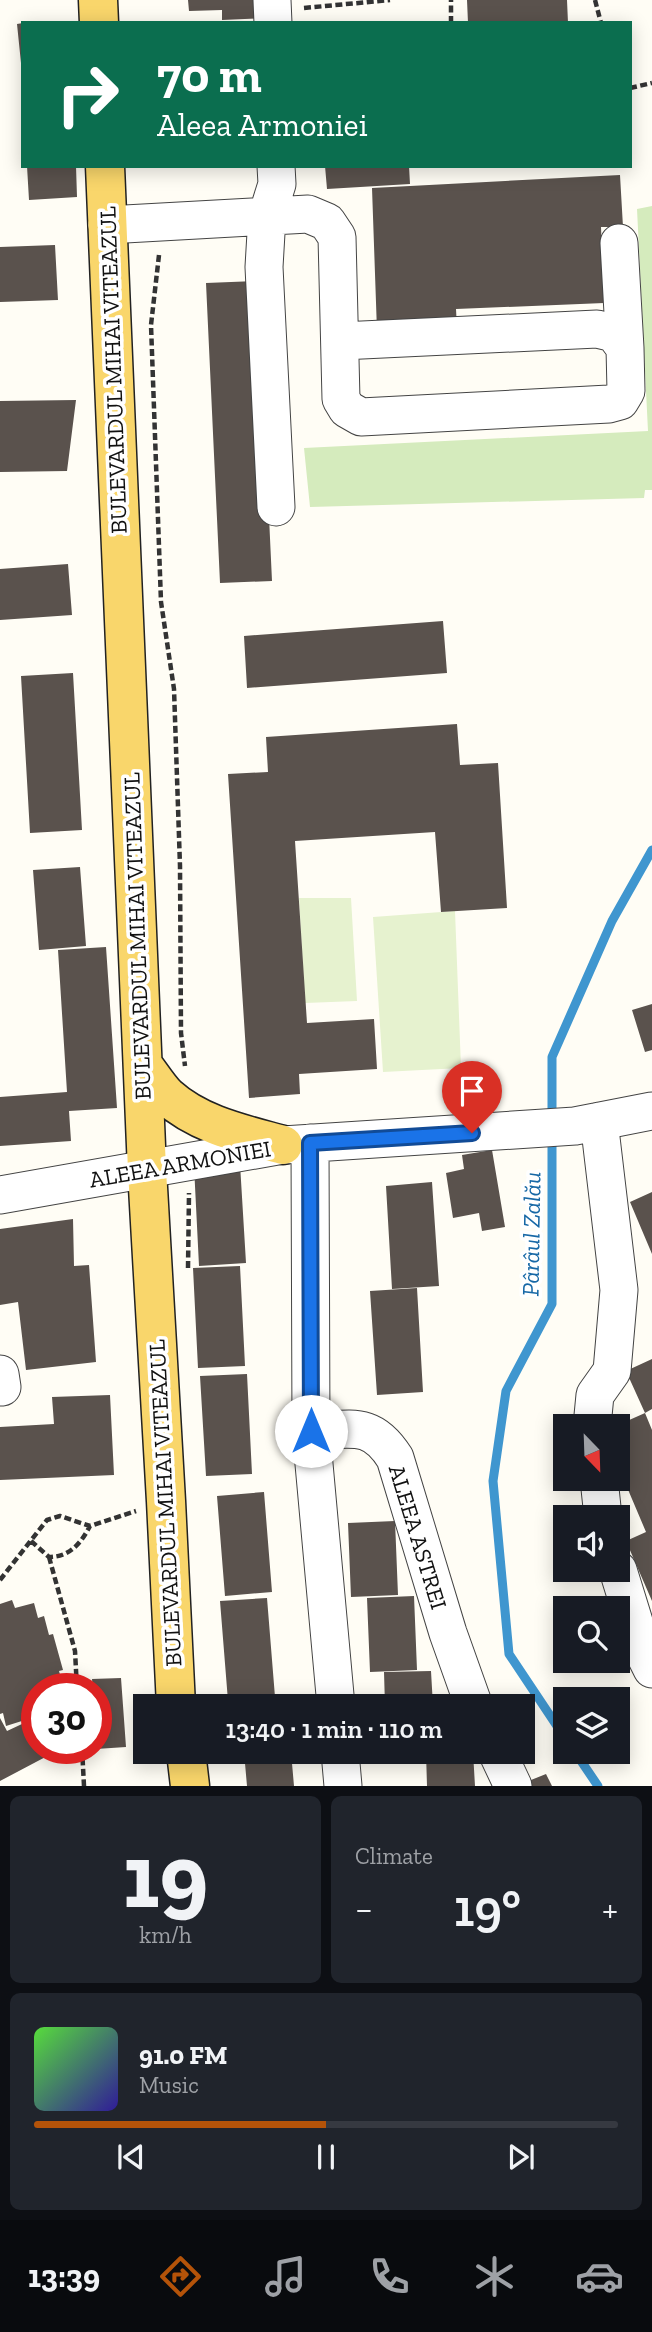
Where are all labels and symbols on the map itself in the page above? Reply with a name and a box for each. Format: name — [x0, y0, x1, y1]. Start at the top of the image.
street label: BULEVARDUL MIHAI VITEAZUL — [93, 205, 133, 534]
street label: BULEVARDUL MIHAI VITEAZUL — [117, 771, 157, 1100]
pin — [442, 1061, 502, 1133]
street label: ALEEA ARMONIEI — [87, 1134, 273, 1194]
water label: Pârâul Zalău — [515, 1171, 547, 1297]
street label: BULEVARDUL MIHAI VITEAZUL — [142, 1338, 188, 1667]
position arrow — [274, 1394, 348, 1468]
north arrow — [553, 1414, 630, 1491]
street label: ALEEA ASTREI — [383, 1461, 453, 1613]
speed limit sign: 30 — [21, 1673, 112, 1764]

